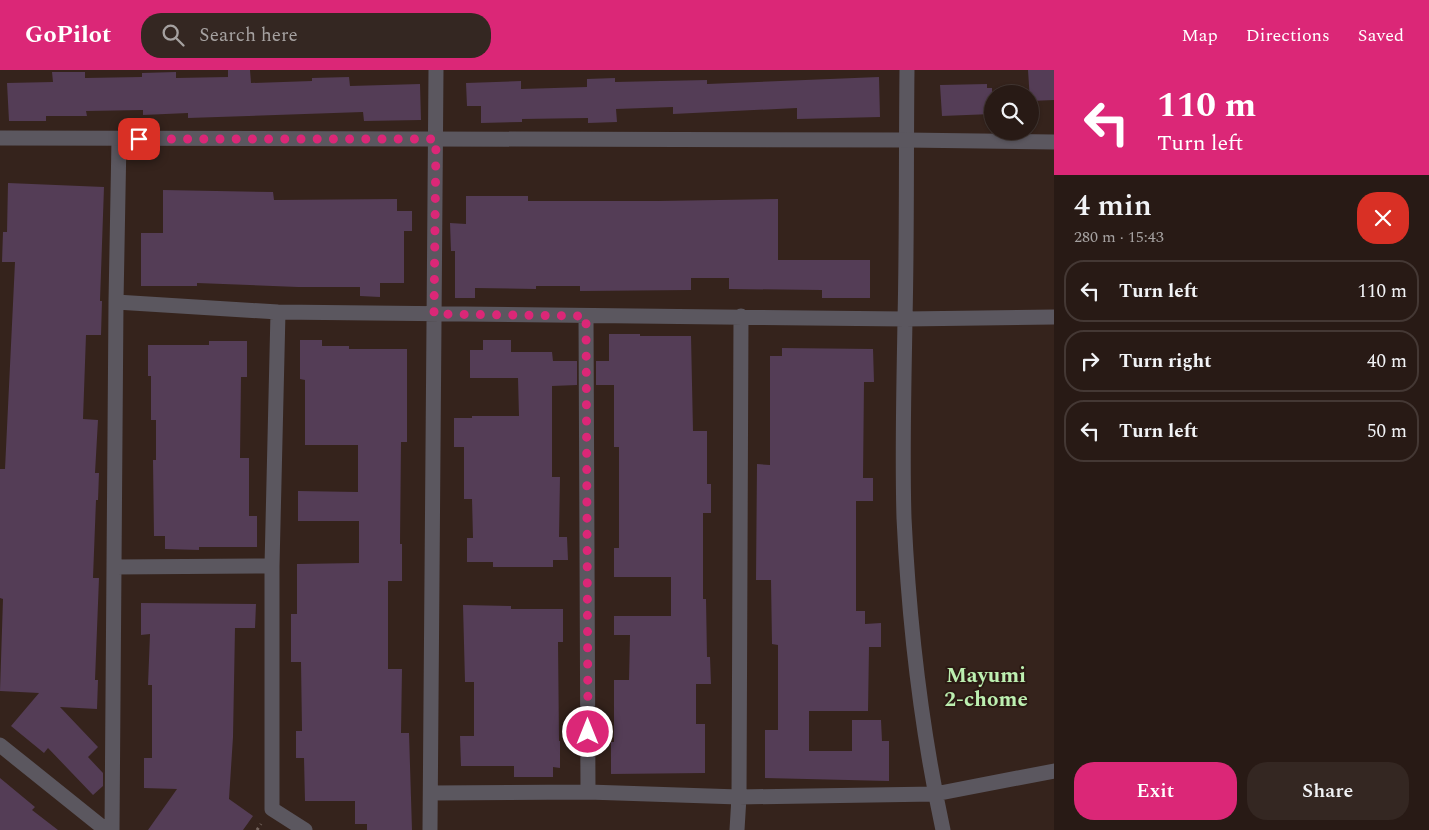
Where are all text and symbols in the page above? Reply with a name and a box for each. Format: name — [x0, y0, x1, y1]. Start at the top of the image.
search box — [141, 13, 491, 58]
text: GoPilot — [25, 17, 111, 53]
icon: search — [159, 21, 187, 49]
text: Search here — [199, 21, 298, 50]
text: Map — [1182, 22, 1218, 49]
text: Directions — [1246, 22, 1330, 49]
text: Saved — [1358, 22, 1404, 49]
text: 110 m — [1157, 79, 1256, 132]
map controls — [984, 85, 1039, 140]
button: search — [984, 85, 1039, 140]
icon: left — [1074, 90, 1139, 155]
pin — [118, 118, 160, 160]
icon: arrive — [125, 125, 153, 153]
text: Turn left — [1157, 127, 1243, 160]
text: 4 min — [1074, 183, 1152, 229]
button: close — [1357, 192, 1409, 244]
text: 280 m · 15:43 — [1074, 225, 1164, 249]
icon: left — [1076, 277, 1104, 305]
text: Turn left — [1119, 277, 1198, 306]
text: 110 m — [1357, 277, 1407, 306]
icon: right — [1076, 347, 1104, 375]
text: Turn right — [1119, 347, 1212, 376]
text: 40 m — [1367, 347, 1407, 376]
icon: left — [1076, 417, 1104, 445]
text: Turn left — [1119, 417, 1198, 446]
text: 50 m — [1367, 417, 1407, 446]
district label: Mayumi 2-chome — [944, 660, 1028, 716]
position arrow — [561, 705, 613, 757]
button: Exit — [1074, 762, 1237, 820]
button: Share — [1247, 762, 1409, 820]

